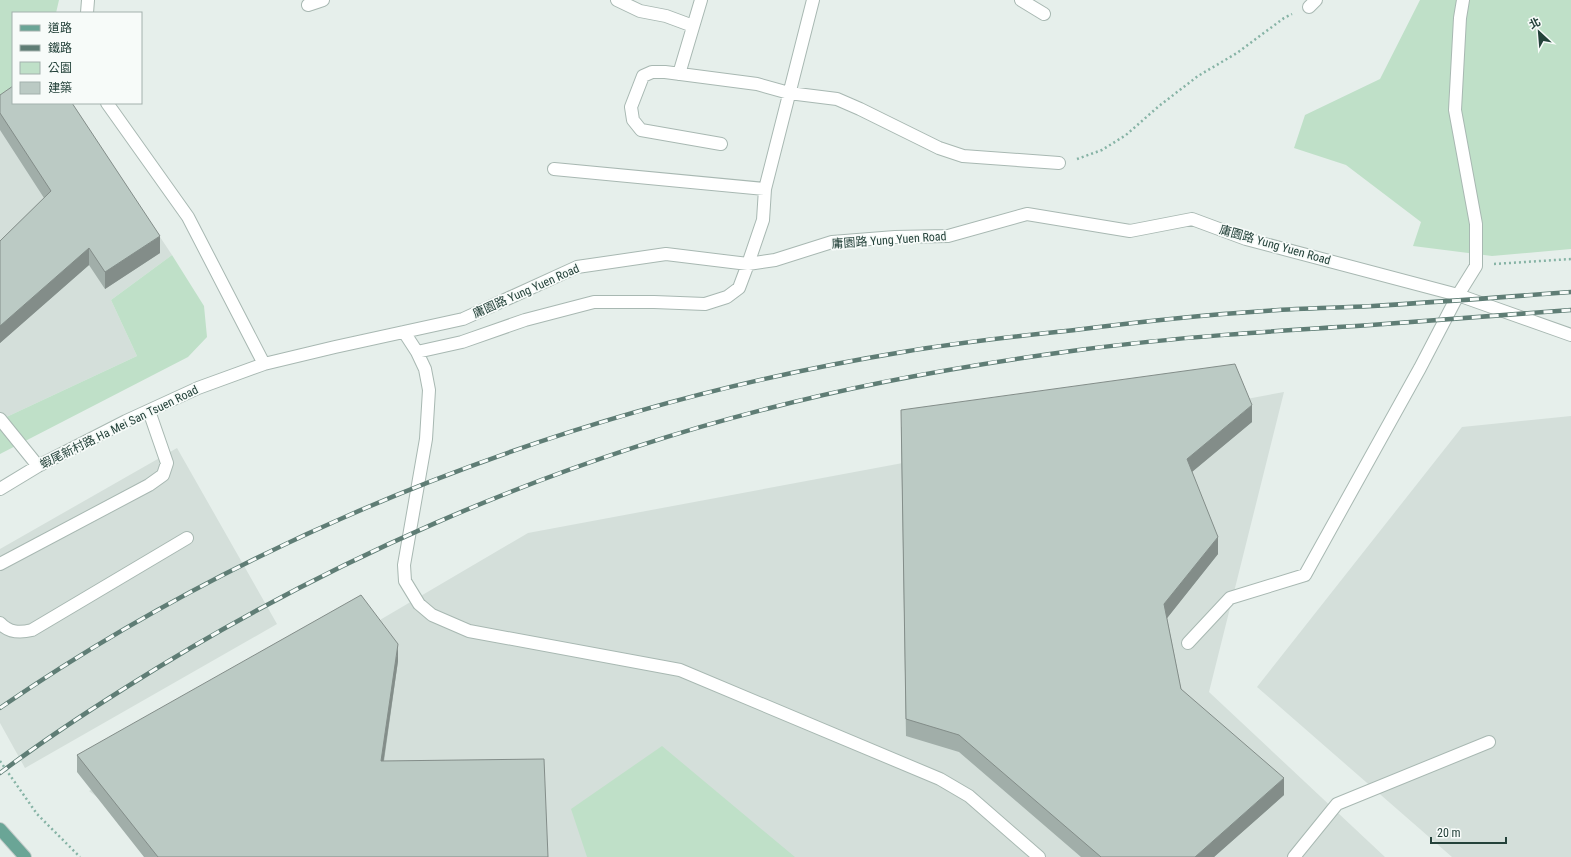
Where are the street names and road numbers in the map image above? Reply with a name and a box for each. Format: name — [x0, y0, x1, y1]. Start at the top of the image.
street label: 庸園路 Yung Yuen Road — [1218, 222, 1332, 268]
street label: 庸園路 Yung Yuen Road — [831, 229, 947, 251]
street label: 庸園路 Yung Yuen Road — [470, 261, 582, 321]
street label: 蝦尾新村路 Ha Mei San Tsuen Road — [38, 382, 200, 472]

